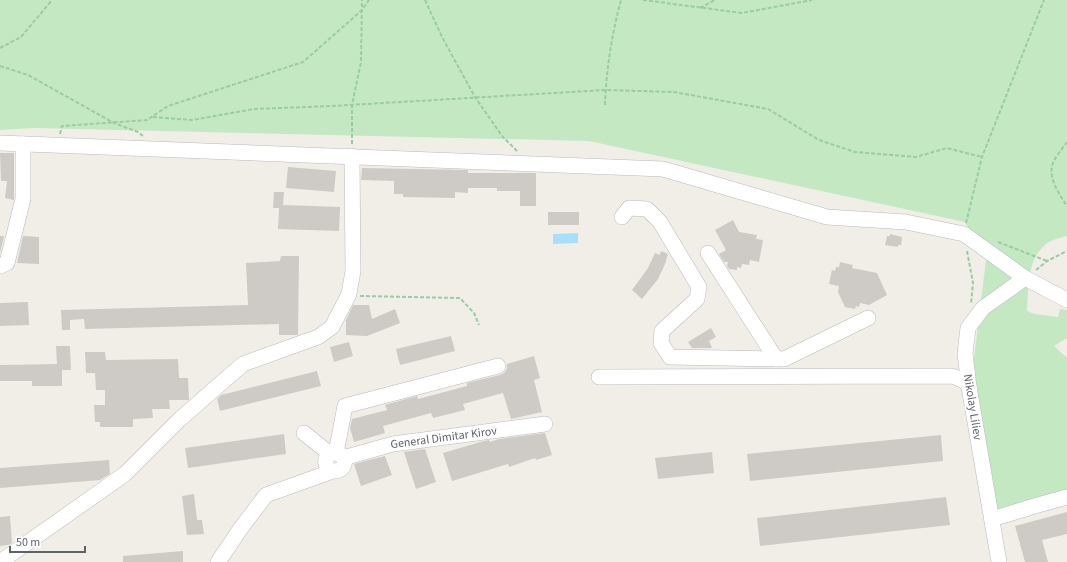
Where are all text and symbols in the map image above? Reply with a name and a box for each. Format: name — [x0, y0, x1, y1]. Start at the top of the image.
street label: Nikolay Liliev — [959, 373, 986, 442]
street label: General Dimitar Kirov — [390, 422, 498, 453]
scale bar — [10, 528, 85, 554]
text: 50 m — [16, 534, 40, 551]

